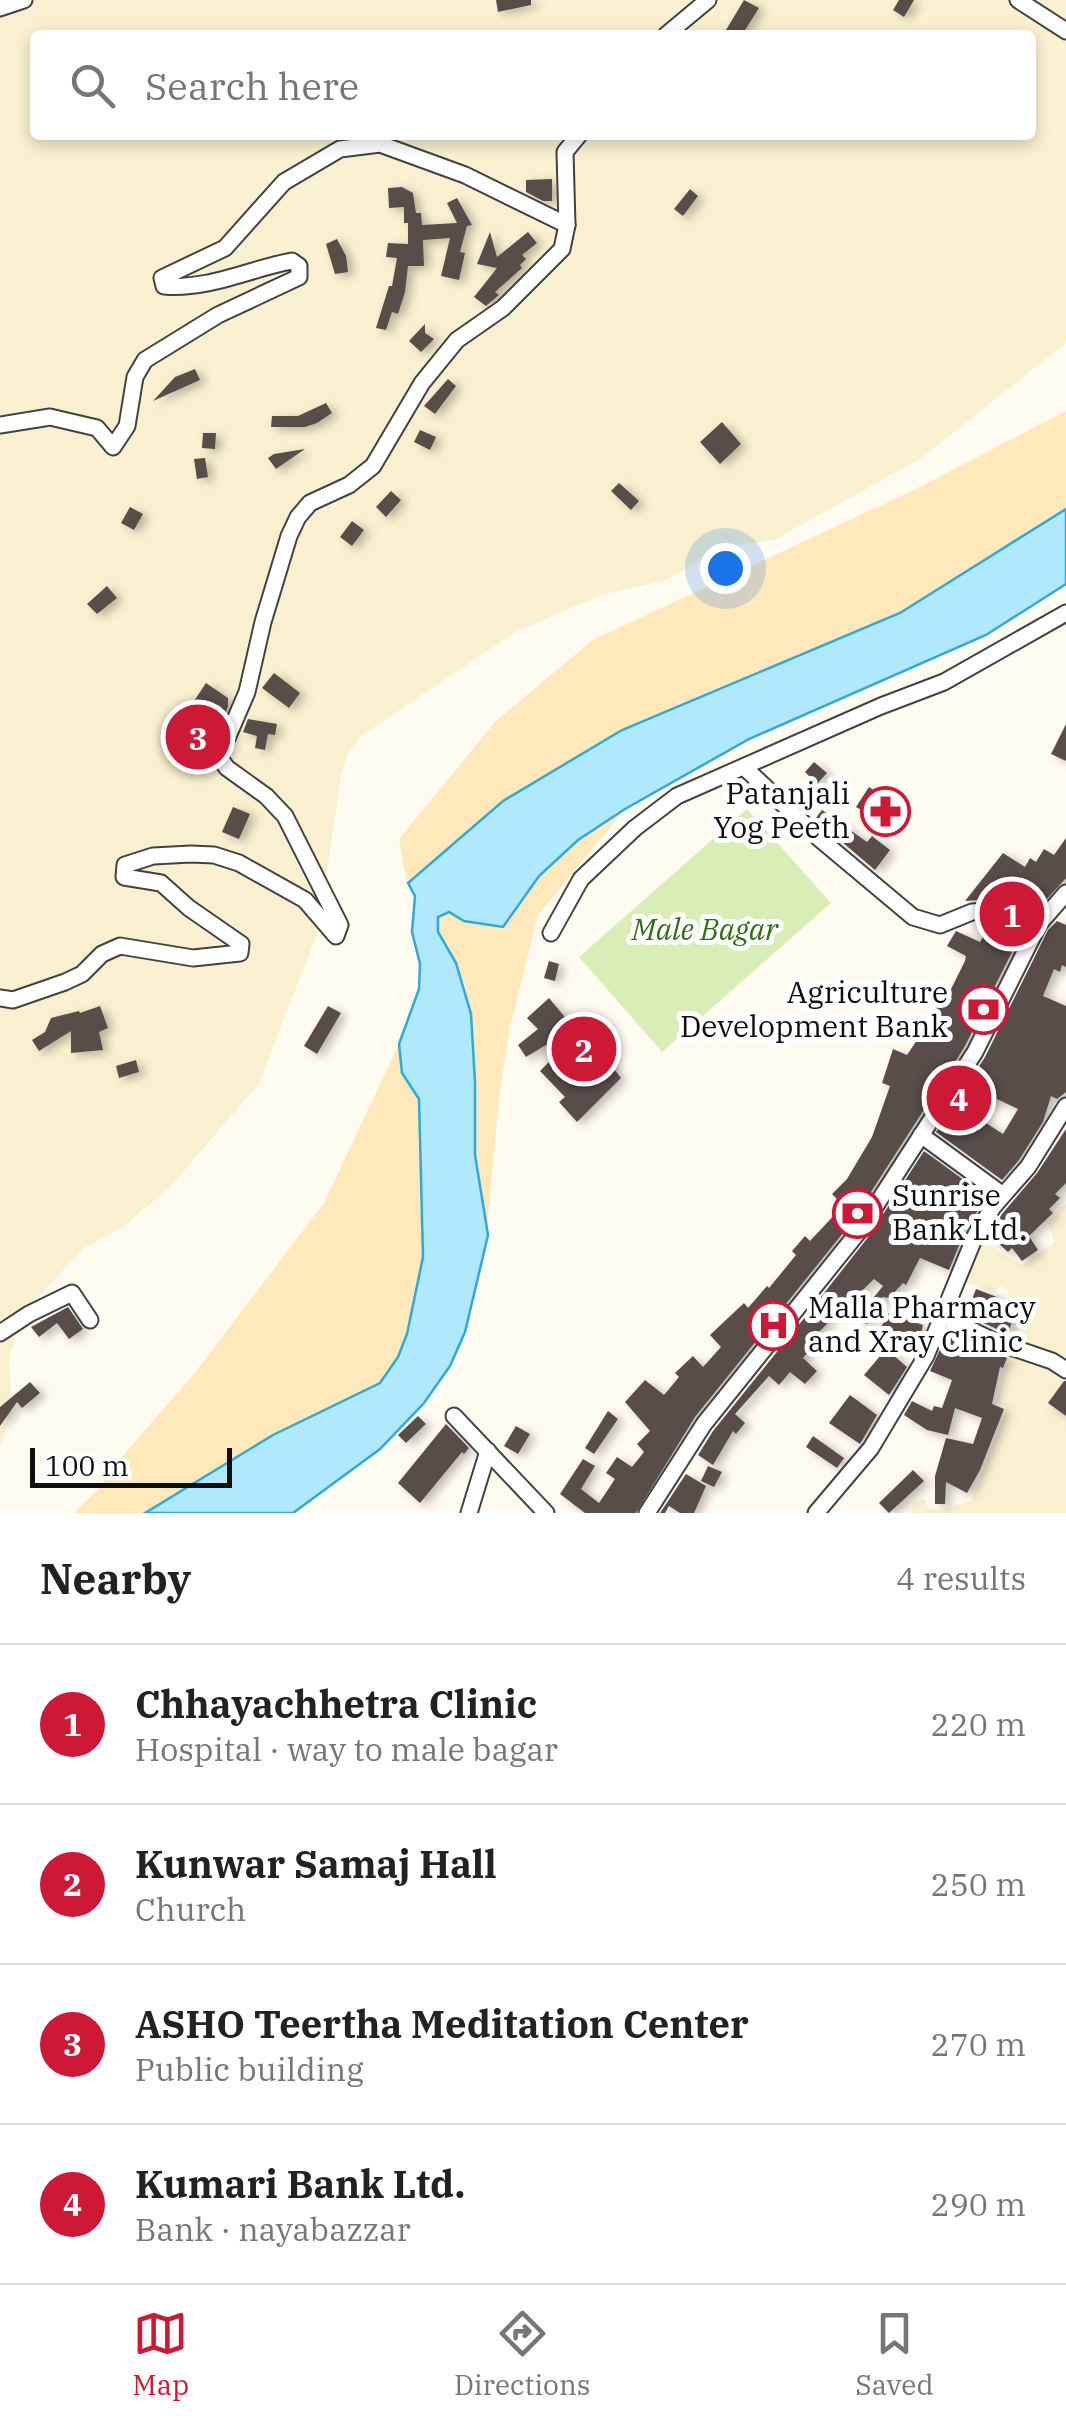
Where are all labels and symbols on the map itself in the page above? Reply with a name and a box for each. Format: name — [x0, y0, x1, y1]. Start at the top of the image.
your location — [700, 543, 751, 594]
pin: 3 — [166, 700, 230, 774]
place label: Patanjali Yog Peeth — [713, 773, 850, 846]
pharmacy icon: Patanjali Yog Peeth — [859, 785, 911, 837]
pin: 1 — [980, 876, 1044, 952]
park label: Male Bagar — [631, 909, 779, 948]
place label: Agriculture Development Bank — [680, 972, 948, 1045]
bank icon: Agriculture Development Bank — [957, 984, 1009, 1036]
pin: 2 — [552, 1012, 616, 1086]
pin: 4 — [926, 1060, 992, 1136]
place label: Sunrise Bank Ltd. — [892, 1175, 1027, 1248]
bank icon: Sunrise Bank Ltd. — [831, 1187, 883, 1239]
place label: Malla Pharmacy and Xray Clinic — [808, 1287, 1036, 1360]
hospital icon: Malla Pharmacy and Xray Clinic — [747, 1299, 799, 1351]
scale bar — [30, 1443, 232, 1488]

